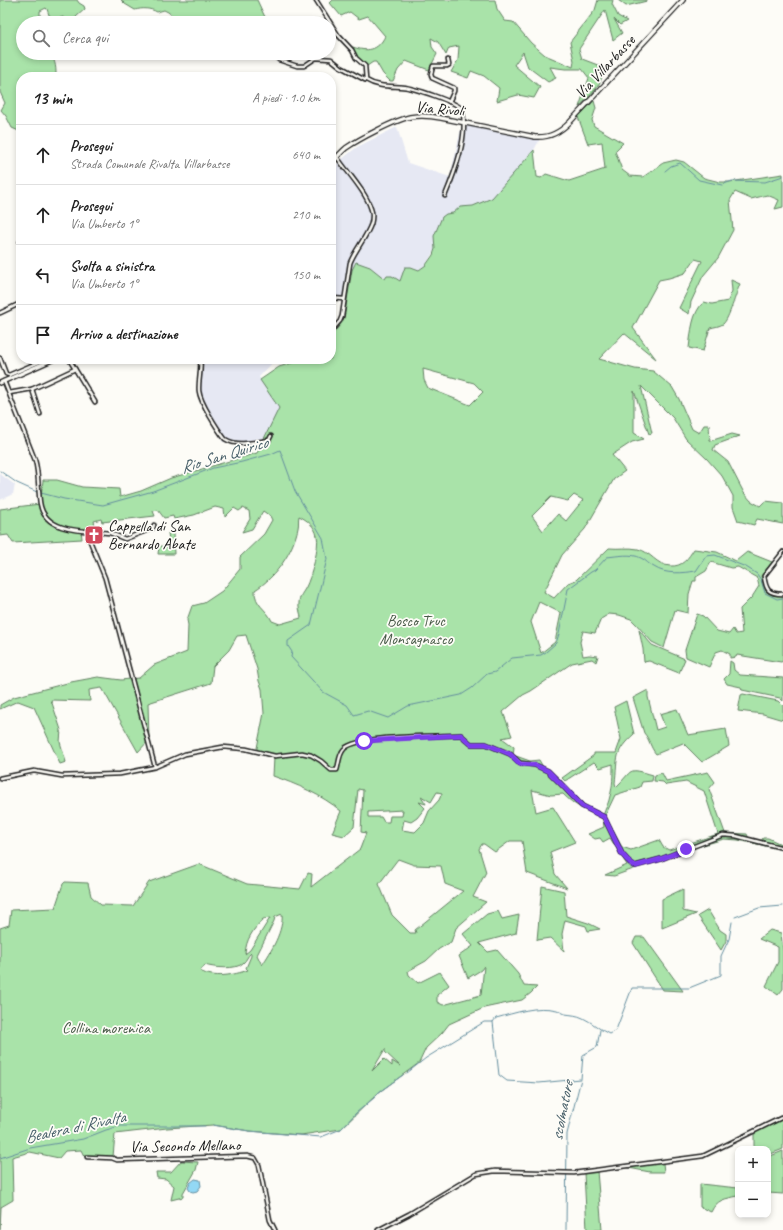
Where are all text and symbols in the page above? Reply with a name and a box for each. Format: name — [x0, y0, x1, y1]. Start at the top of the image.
search box — [16, 16, 336, 60]
icon: search — [30, 27, 52, 49]
text: Cerca qui — [62, 29, 108, 48]
street label: Via Villarbasse — [571, 30, 641, 103]
text: 13 min — [32, 88, 72, 109]
text: A piedi · 1.0 km — [252, 90, 320, 106]
street label: Via Rivoli — [415, 97, 467, 121]
text: Prosegui — [70, 137, 112, 156]
icon: ahead — [32, 144, 54, 166]
text: 640 m — [292, 147, 320, 163]
text: Strada Comunale Rivalta Villarbasse — [70, 156, 229, 172]
text: Prosegui — [70, 197, 112, 216]
icon: ahead — [32, 204, 54, 226]
text: 210 m — [292, 207, 320, 223]
text: Via Umberto 1° — [70, 216, 137, 232]
text: Svolta a sinistra — [70, 257, 154, 276]
icon: left — [32, 264, 54, 286]
text: 150 m — [292, 267, 320, 283]
text: Via Umberto 1° — [70, 276, 137, 292]
icon: arrive — [32, 324, 54, 346]
text: Arrivo a destinazione — [70, 325, 178, 344]
water label: Rio San Quirico — [178, 431, 273, 478]
place label: Cappella di San Bernardo Abate — [108, 516, 197, 554]
church icon: Cappella di San Bernardo Abate — [83, 524, 105, 546]
park label: Bosco Truc Monsagnasco — [380, 611, 454, 649]
route start — [355, 732, 373, 750]
route end — [677, 840, 695, 858]
park label: Collina morenica — [62, 1018, 151, 1038]
water label: scolmatore — [546, 1077, 579, 1143]
water label: Bealera di Rivalta — [23, 1106, 129, 1148]
street label: Via Secondo Mellano — [130, 1135, 243, 1157]
map controls — [735, 1146, 771, 1218]
button: + — [735, 1146, 771, 1182]
button: − — [735, 1182, 771, 1218]

